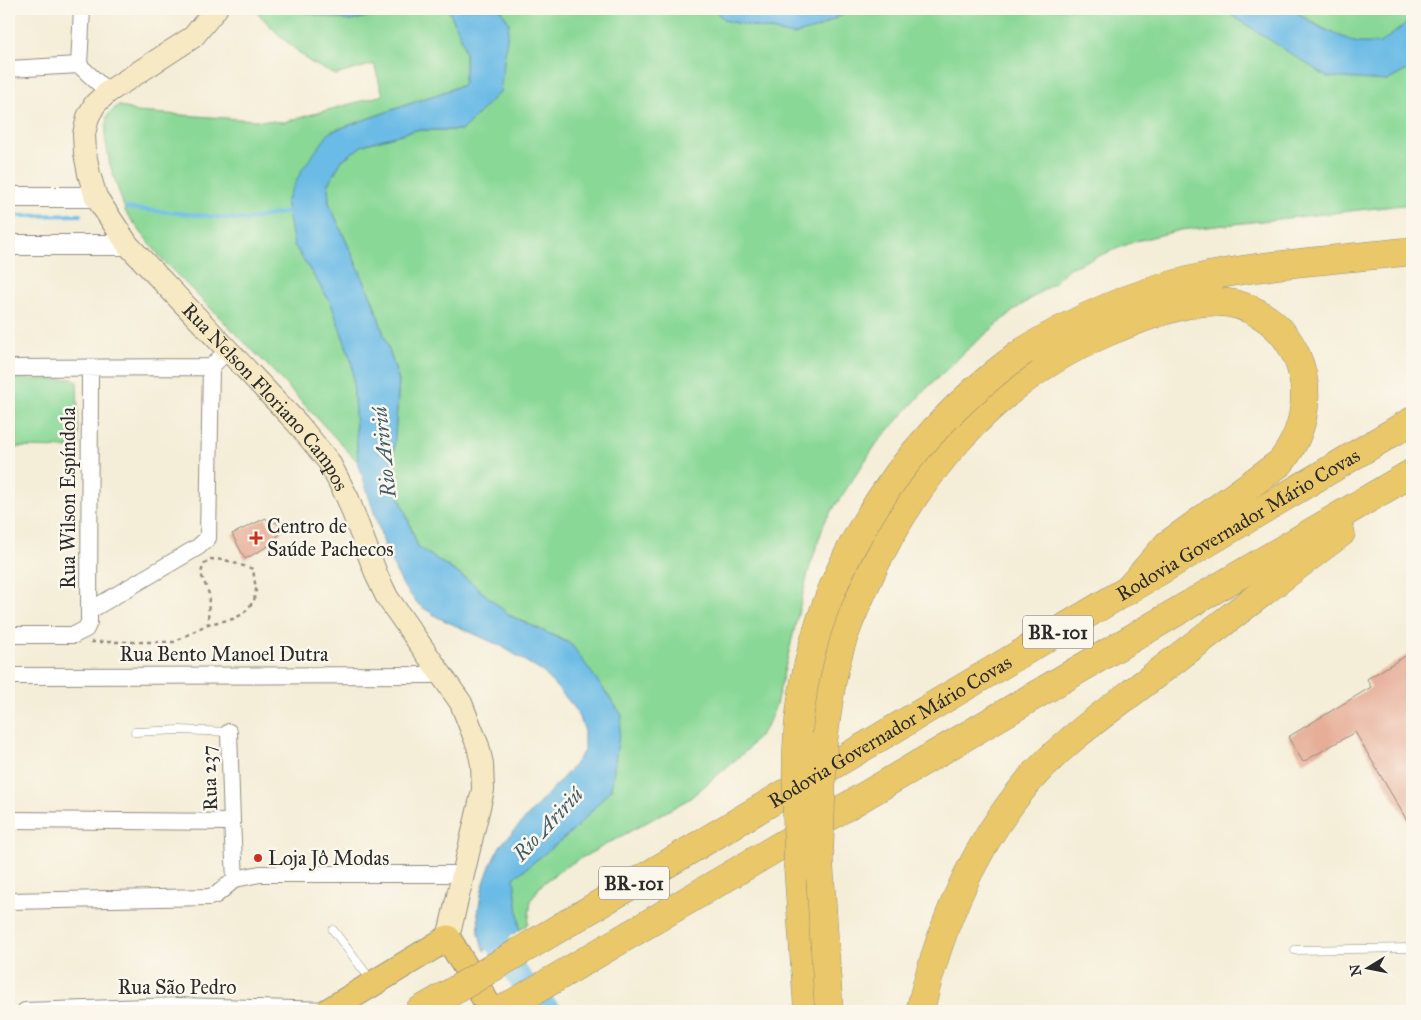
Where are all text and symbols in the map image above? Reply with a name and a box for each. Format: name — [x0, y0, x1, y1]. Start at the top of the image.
street label: Rua Nelson Floriano Campos — [177, 298, 354, 495]
water label: Rio Aririú — [366, 404, 402, 500]
street label: Rua Wilson Espíndola — [56, 407, 80, 589]
street label: Rodovia Governador Mário Covas — [1112, 443, 1364, 606]
place label: Centro de Saúde Pachecos — [267, 514, 394, 561]
marker: Centro de Saúde Pachecos — [249, 531, 263, 545]
road number: BR-101 — [1023, 616, 1093, 649]
street label: Rua Bento Manoel Dutra — [120, 642, 329, 666]
street label: Rodovia Governador Mário Covas — [764, 650, 1016, 813]
street label: Rua 237 — [196, 745, 222, 811]
water label: Rio Aririú — [507, 781, 589, 867]
place label: Loja Jô Modas — [268, 846, 389, 871]
marker: Loja Jô Modas — [252, 852, 264, 864]
road number: BR-101 — [599, 866, 669, 900]
north arrow — [1344, 942, 1394, 992]
text: N — [1346, 963, 1365, 977]
street label: Rua São Pedro — [118, 975, 236, 999]

